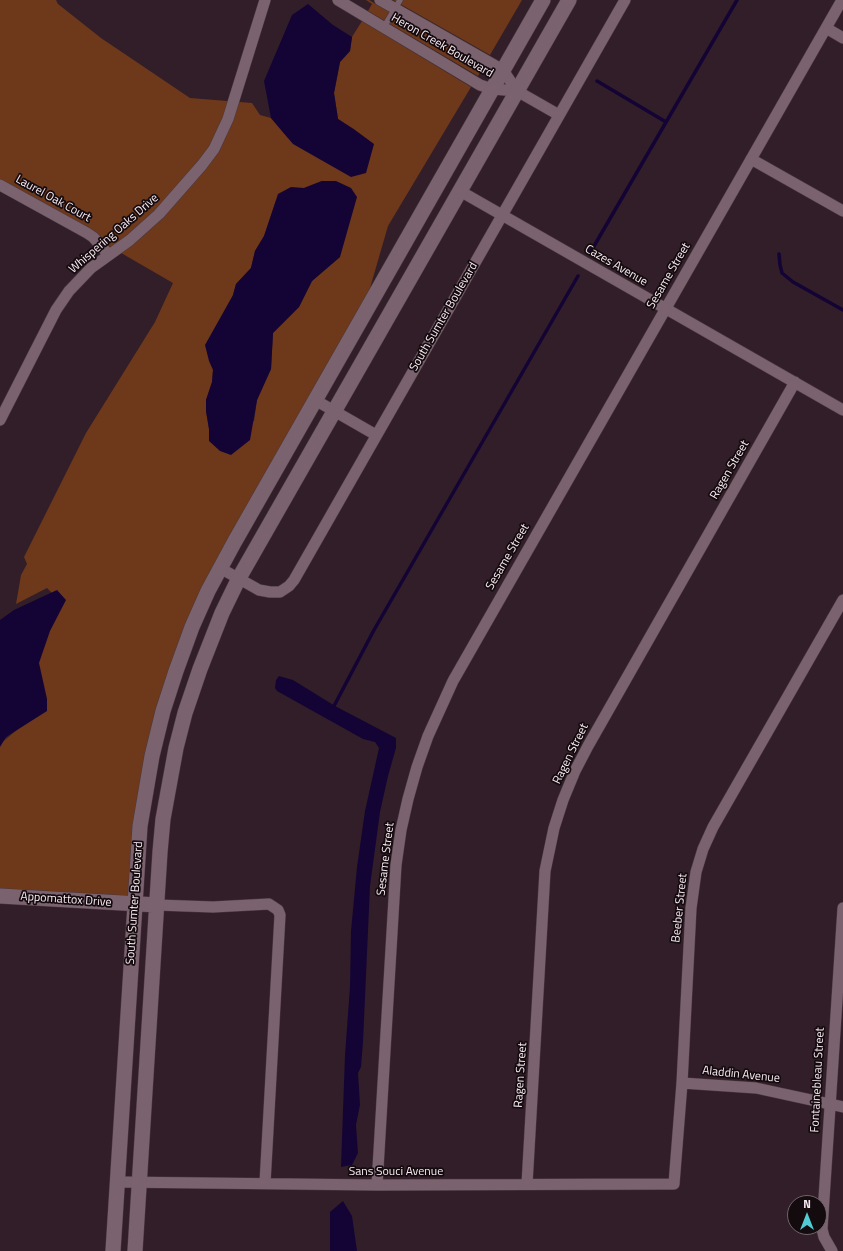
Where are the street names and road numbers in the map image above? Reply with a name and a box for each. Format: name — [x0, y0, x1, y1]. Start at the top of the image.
street label: Heron Creek Boulevard — [388, 11, 496, 81]
street label: Laurel Oak Court — [13, 172, 93, 226]
street label: Whispering Oaks Drive — [66, 191, 162, 277]
street label: Sesame Street — [644, 240, 694, 312]
street label: Cazes Avenue — [582, 242, 650, 290]
street label: South Sumter Boulevard — [407, 260, 481, 374]
street label: Ragen Street — [707, 438, 753, 502]
street label: Sesame Street — [483, 521, 533, 593]
street label: Ragen Street — [550, 721, 592, 787]
street label: Sesame Street — [374, 821, 398, 897]
street label: South Sumter Boulevard — [124, 841, 146, 965]
street label: Beeber Street — [669, 873, 691, 943]
street label: Appomattox Drive — [20, 890, 112, 910]
street label: Fontainebleau Street — [808, 1027, 828, 1133]
street label: Ragen Street — [512, 1042, 530, 1108]
street label: Aladdin Avenue — [702, 1064, 780, 1086]
street label: Sans Souci Avenue — [349, 1165, 443, 1179]

